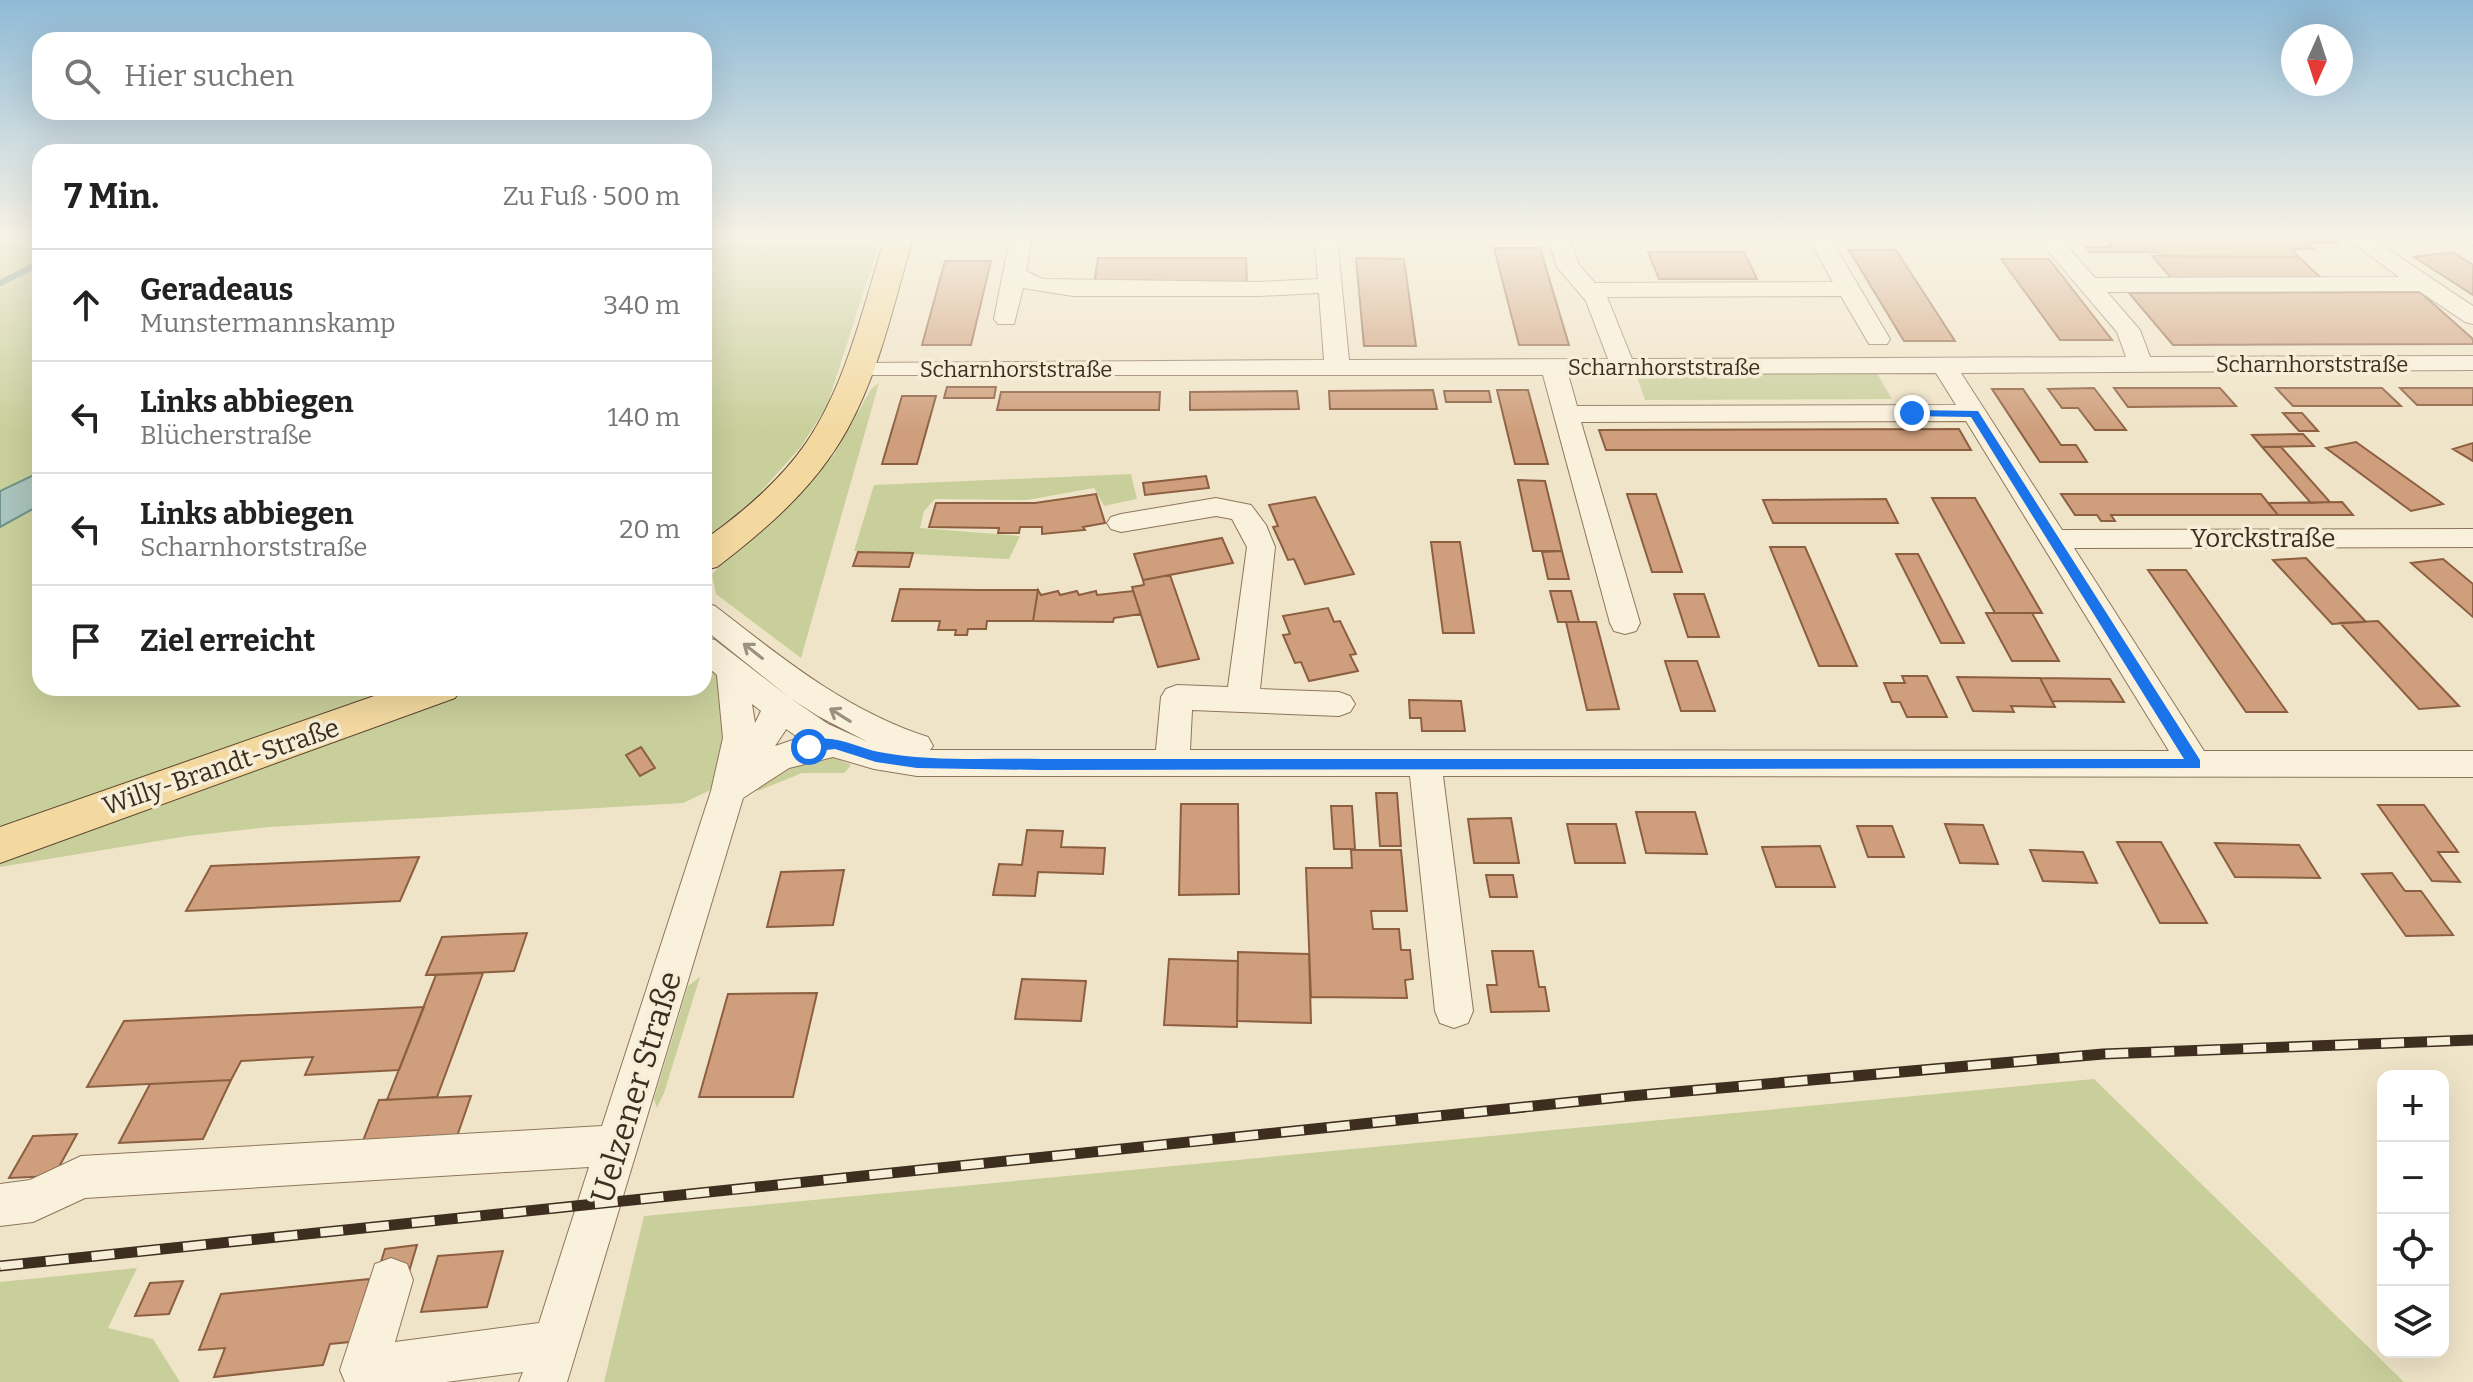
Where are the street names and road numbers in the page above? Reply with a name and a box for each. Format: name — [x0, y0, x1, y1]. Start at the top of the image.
street label: Scharnhorststraße — [2216, 351, 2408, 378]
street label: Scharnhorststraße — [1568, 354, 1760, 381]
street label: Scharnhorststraße — [920, 356, 1112, 383]
street label: Yorckstraße — [2191, 523, 2336, 554]
street label: Willy-Brandt-Straße — [99, 712, 343, 822]
street label: Uelzener Straße — [583, 966, 689, 1208]

